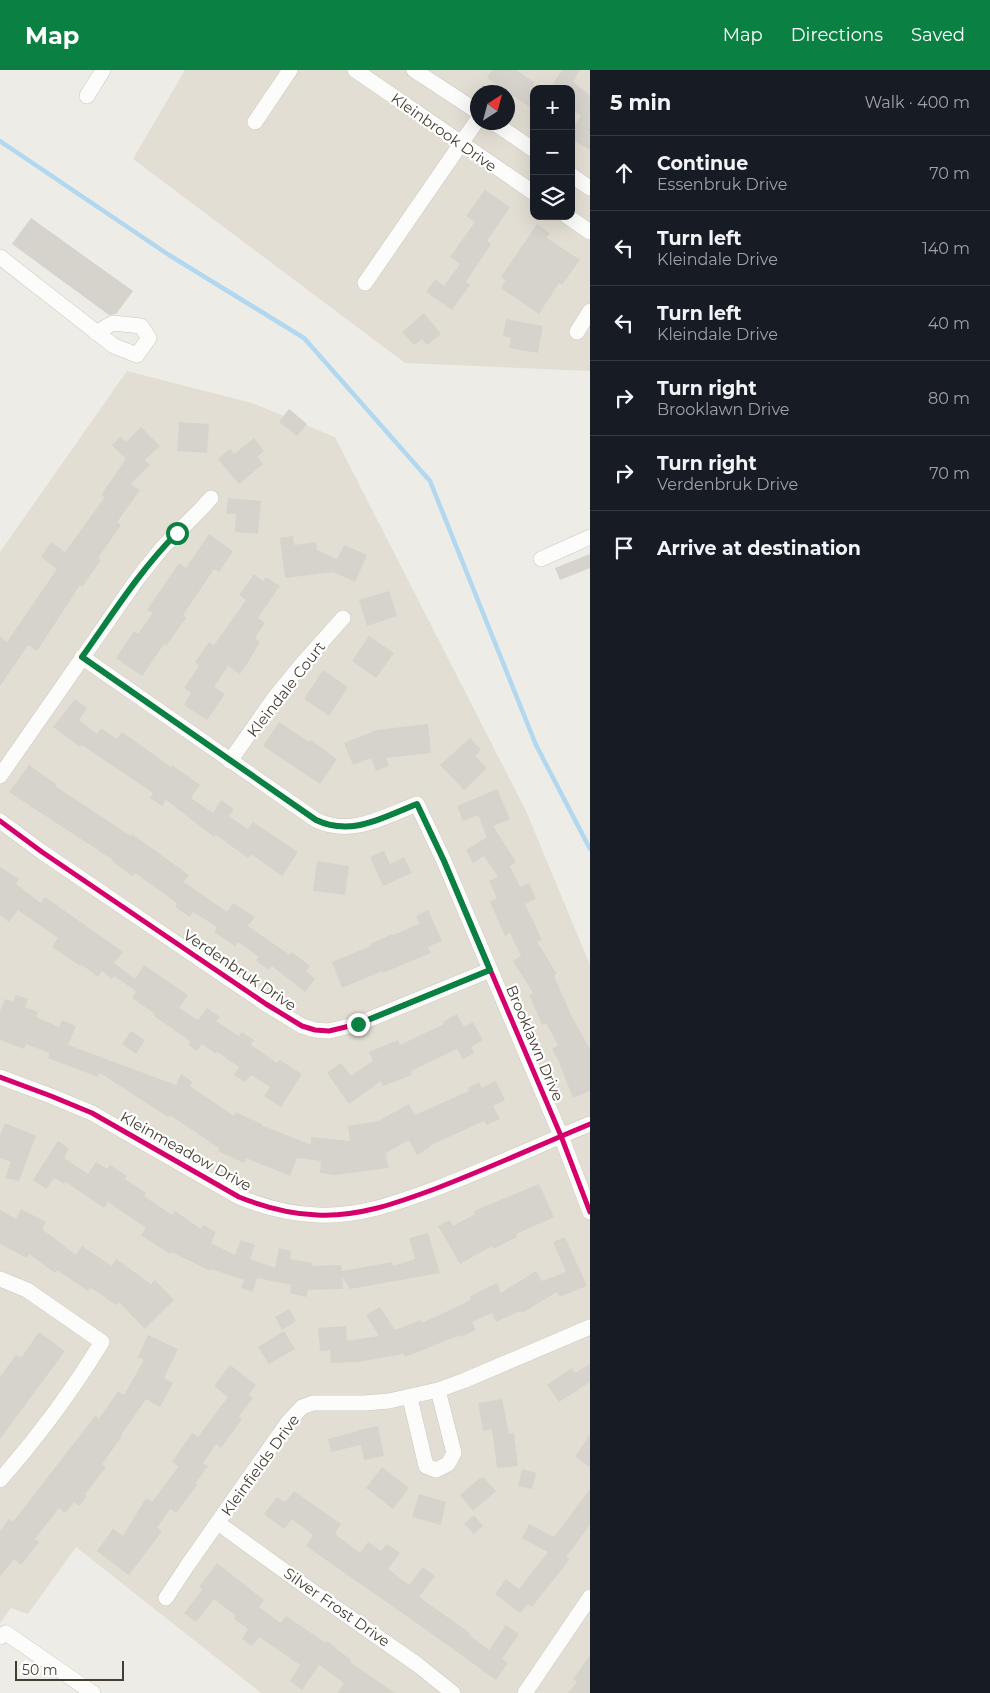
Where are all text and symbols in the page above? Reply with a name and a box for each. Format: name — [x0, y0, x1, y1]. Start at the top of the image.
text: Map — [25, 21, 79, 50]
text: Map — [723, 24, 763, 46]
text: Directions — [791, 24, 883, 46]
text: Saved — [911, 24, 965, 46]
north arrow — [470, 85, 515, 130]
map controls — [530, 85, 575, 220]
button: + — [530, 85, 575, 130]
street label: Kleinbrook Drive — [387, 88, 501, 176]
text: 5 min — [610, 90, 671, 115]
text: Walk · 400 m — [864, 93, 970, 112]
button: − — [530, 130, 575, 175]
text: Continue — [657, 152, 748, 175]
icon: ahead — [610, 159, 638, 187]
text: 70 m — [929, 164, 970, 183]
button: layers — [530, 175, 575, 220]
text: Essenbruk Drive — [657, 175, 787, 194]
text: Turn left — [657, 227, 742, 250]
icon: left — [610, 234, 638, 262]
text: 140 m — [922, 239, 970, 258]
text: Kleindale Drive — [657, 250, 778, 269]
text: Turn left — [657, 302, 742, 325]
icon: left — [610, 309, 638, 337]
text: 40 m — [928, 314, 970, 333]
text: Kleindale Drive — [657, 325, 778, 344]
text: Turn right — [657, 377, 757, 400]
icon: right — [610, 384, 638, 412]
text: 80 m — [928, 389, 970, 408]
text: Brooklawn Drive — [657, 400, 789, 419]
text: Turn right — [657, 452, 757, 475]
icon: right — [610, 459, 638, 487]
text: 70 m — [929, 464, 970, 483]
text: Verdenbruk Drive — [657, 475, 798, 494]
route start — [166, 522, 189, 545]
icon: arrive — [610, 534, 638, 562]
text: Arrive at destination — [657, 537, 861, 560]
street label: Kleindale Court — [243, 637, 329, 741]
street label: Verdenbruk Drive — [180, 925, 300, 1015]
street label: Brooklawn Drive — [502, 982, 568, 1104]
route end — [347, 1013, 370, 1036]
street label: Kleinmeadow Drive — [117, 1107, 255, 1195]
street label: Kleinfields Drive — [217, 1411, 303, 1519]
street label: Silver Frost Drive — [280, 1563, 394, 1651]
scale bar — [15, 1658, 124, 1681]
text: 50 m — [22, 1661, 58, 1679]

